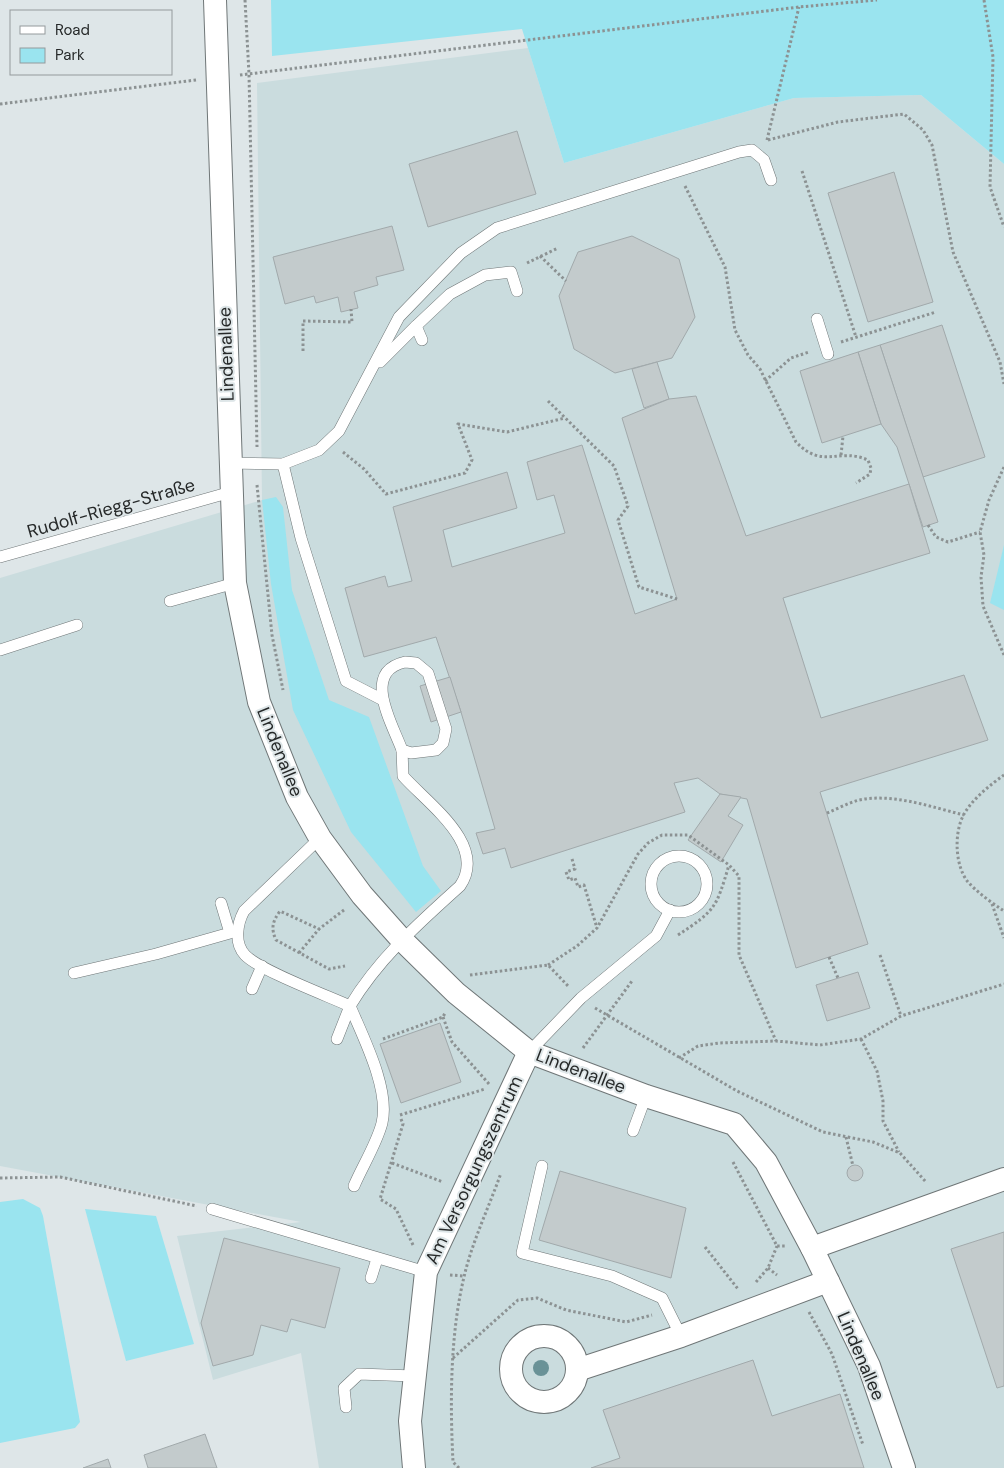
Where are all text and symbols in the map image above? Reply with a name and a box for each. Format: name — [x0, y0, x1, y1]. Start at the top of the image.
legend — [10, 10, 172, 75]
text: Road — [55, 20, 90, 40]
text: Park — [55, 45, 85, 65]
street label: Lindenallee — [212, 306, 240, 402]
street label: Rudolf-Riegg-Straße — [24, 473, 198, 543]
street label: Lindenallee — [251, 704, 309, 800]
street label: Lindenallee — [533, 1043, 629, 1099]
street label: Am Versorgungszentrum — [420, 1072, 528, 1268]
street label: Lindenallee — [832, 1308, 890, 1404]

